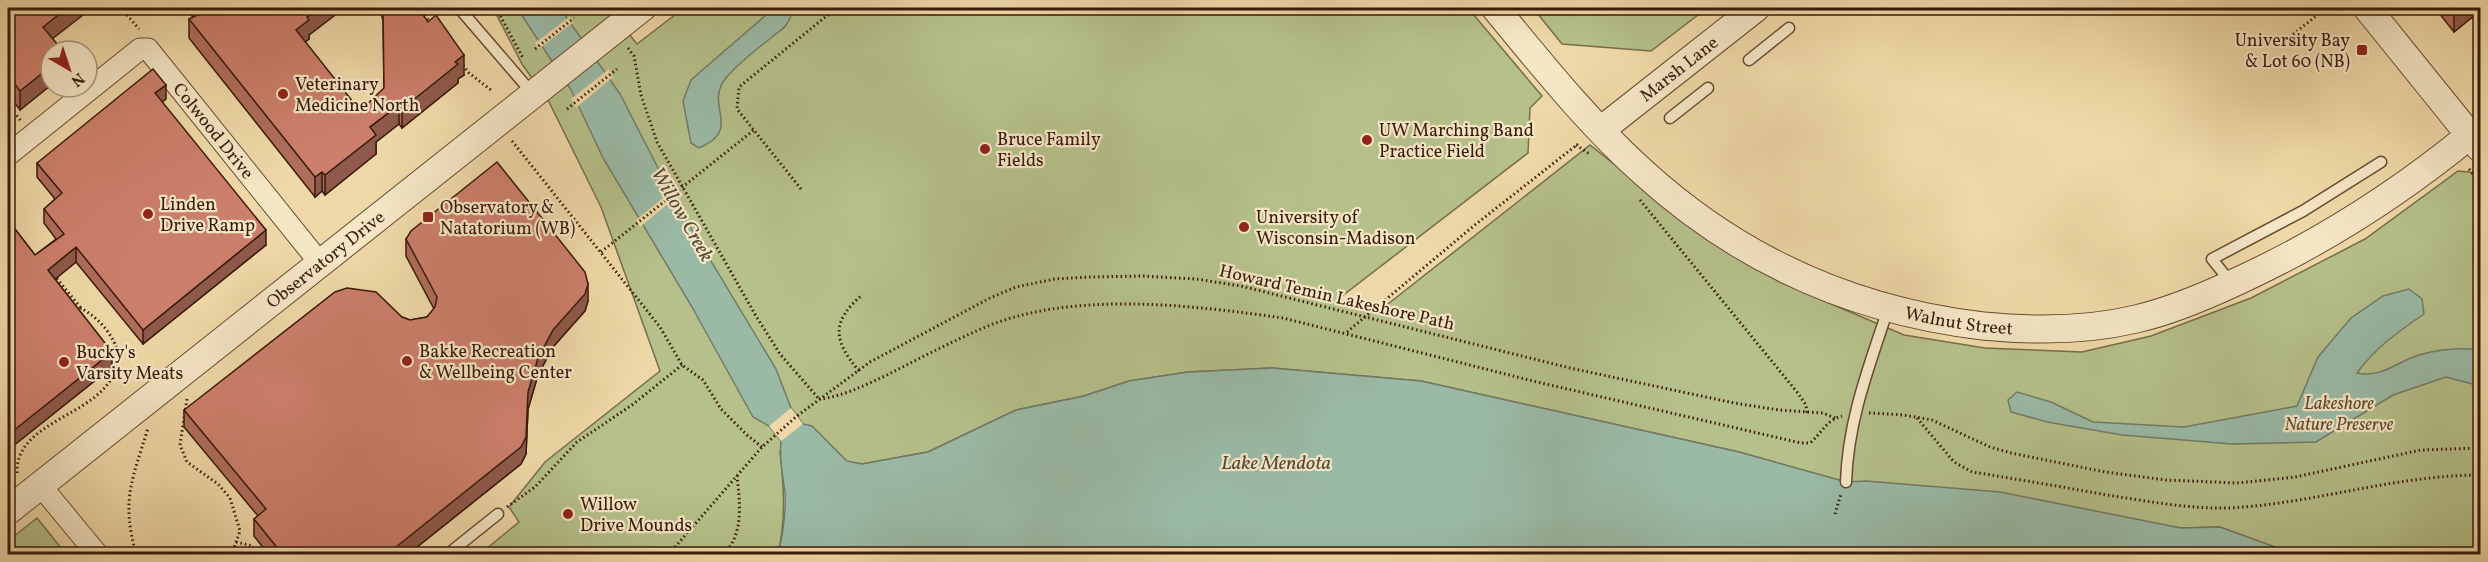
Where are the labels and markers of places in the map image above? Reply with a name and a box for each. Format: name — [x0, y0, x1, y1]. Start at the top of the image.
place label: University Bay & Lot 60 (NB) — [2235, 29, 2350, 75]
marker: University Bay & Lot 60 (NB) — [2355, 43, 2369, 57]
place label: Veterinary Medicine North — [295, 73, 420, 119]
marker: Veterinary Medicine North — [276, 87, 290, 101]
place label: UW Marching Band Practice Field — [1379, 119, 1534, 165]
place label: Bruce Family Fields — [997, 128, 1101, 174]
marker: UW Marching Band Practice Field — [1360, 133, 1374, 147]
marker: Bruce Family Fields — [978, 142, 992, 156]
place label: Linden Drive Ramp — [160, 193, 255, 239]
place label: Observatory & Natatorium (WB) — [440, 196, 575, 242]
place label: University of Wisconsin-Madison — [1256, 206, 1416, 252]
marker: Linden Drive Ramp — [141, 207, 155, 221]
marker: Observatory & Natatorium (WB) — [421, 210, 435, 224]
marker: University of Wisconsin-Madison — [1237, 220, 1251, 234]
place label: Bakke Recreation & Wellbeing Center — [419, 340, 572, 386]
place label: Bucky's Varsity Meats — [76, 341, 183, 387]
marker: Bakke Recreation & Wellbeing Center — [400, 354, 414, 368]
marker: Bucky's Varsity Meats — [57, 355, 71, 369]
place label: Willow Drive Mounds — [580, 493, 692, 539]
marker: Willow Drive Mounds — [561, 507, 575, 521]

